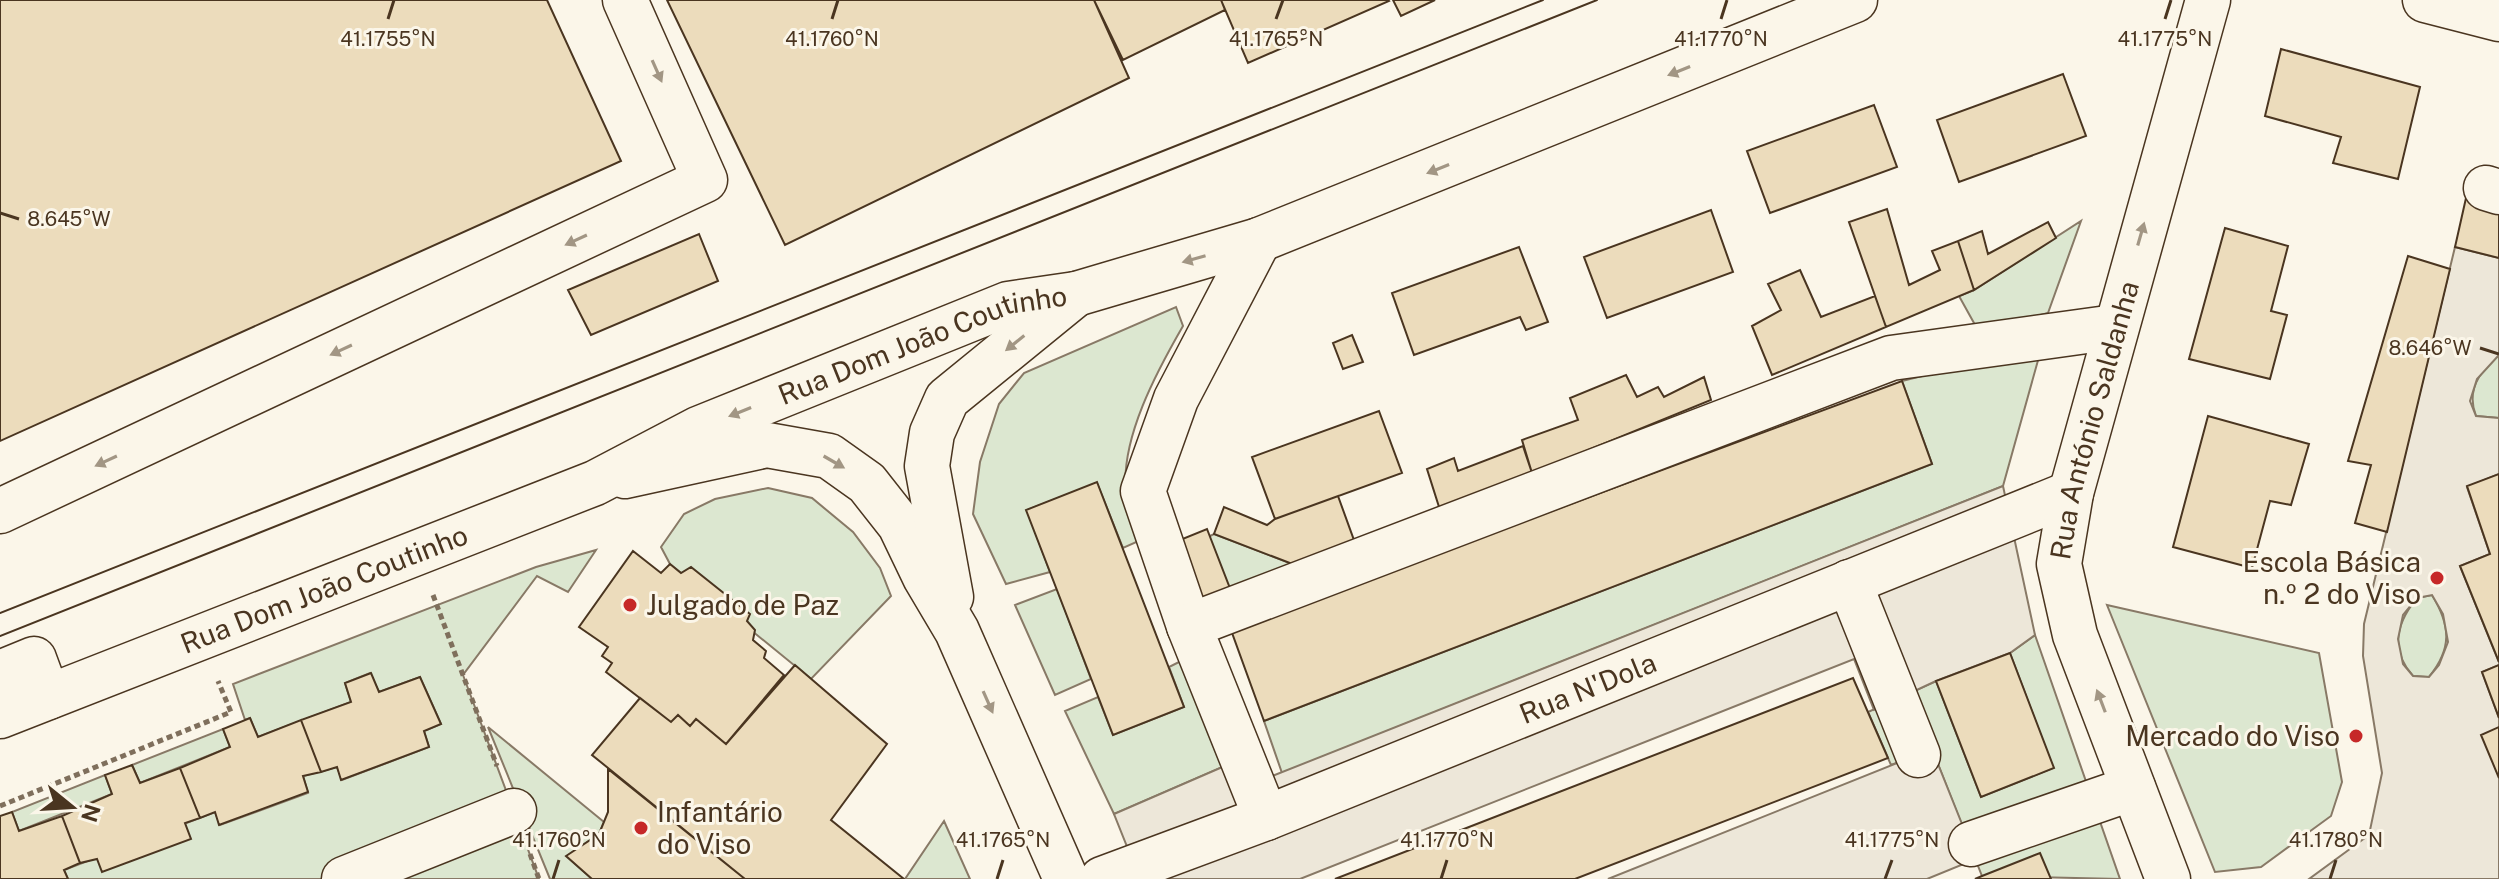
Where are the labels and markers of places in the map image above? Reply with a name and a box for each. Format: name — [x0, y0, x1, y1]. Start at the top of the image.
place label: Escola Básica n.º 2 do Viso — [2242, 545, 2421, 610]
marker: Escola Básica n.º 2 do Viso — [2428, 569, 2446, 587]
place label: Julgado de Paz — [646, 588, 839, 621]
marker: Julgado de Paz — [621, 596, 639, 614]
place label: Mercado do Viso — [2125, 719, 2340, 752]
marker: Mercado do Viso — [2347, 727, 2365, 745]
place label: Infantário do Viso — [657, 795, 783, 860]
marker: Infantário do Viso — [632, 819, 650, 837]

